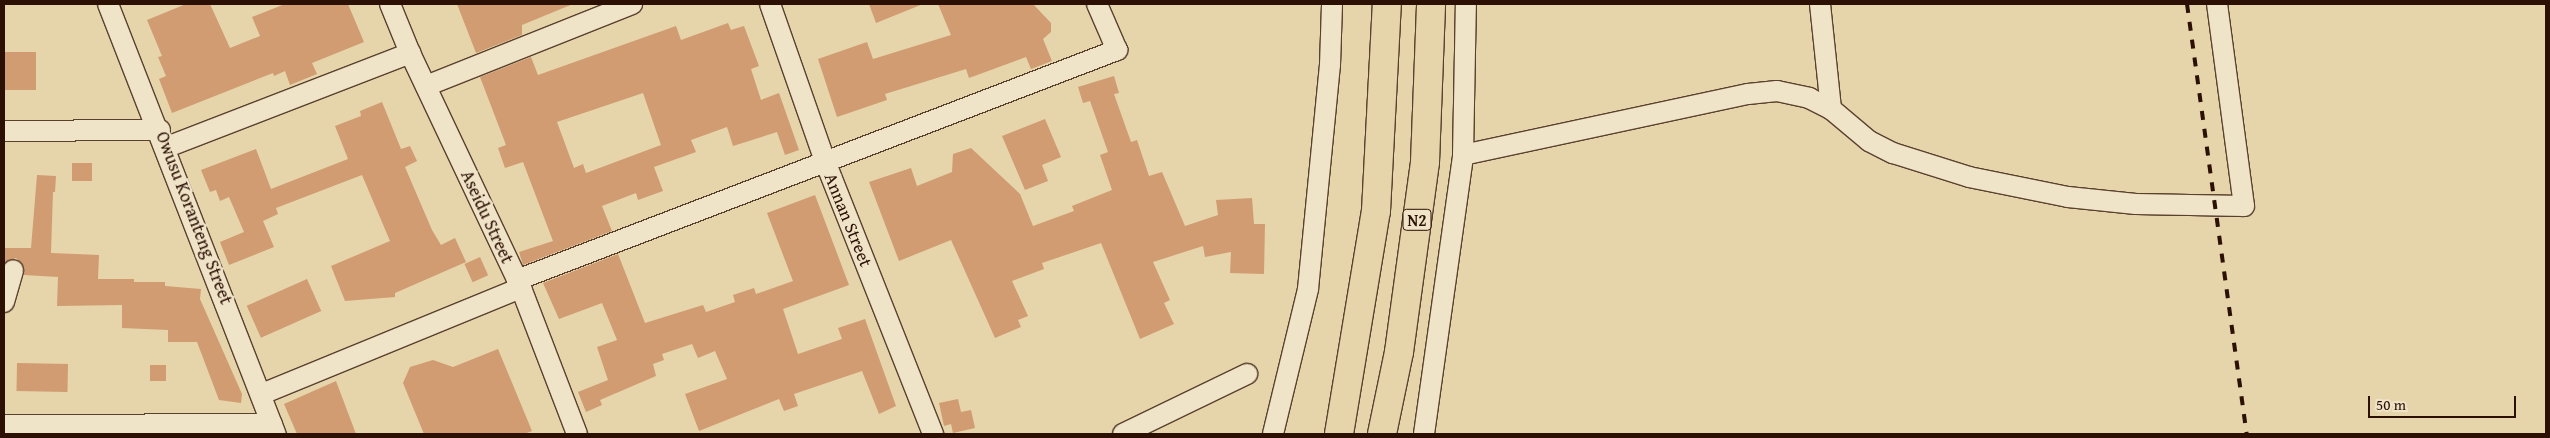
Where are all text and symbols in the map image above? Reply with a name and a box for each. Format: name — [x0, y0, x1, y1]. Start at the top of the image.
street label: Owusu Koranteng Street — [151, 129, 237, 307]
street label: Aseidu Street — [456, 167, 518, 267]
street label: Annan Street — [819, 170, 877, 270]
road number: N2 — [1402, 206, 1432, 234]
scale bar — [2370, 386, 2518, 418]
text: 50 m — [2376, 394, 2406, 415]

